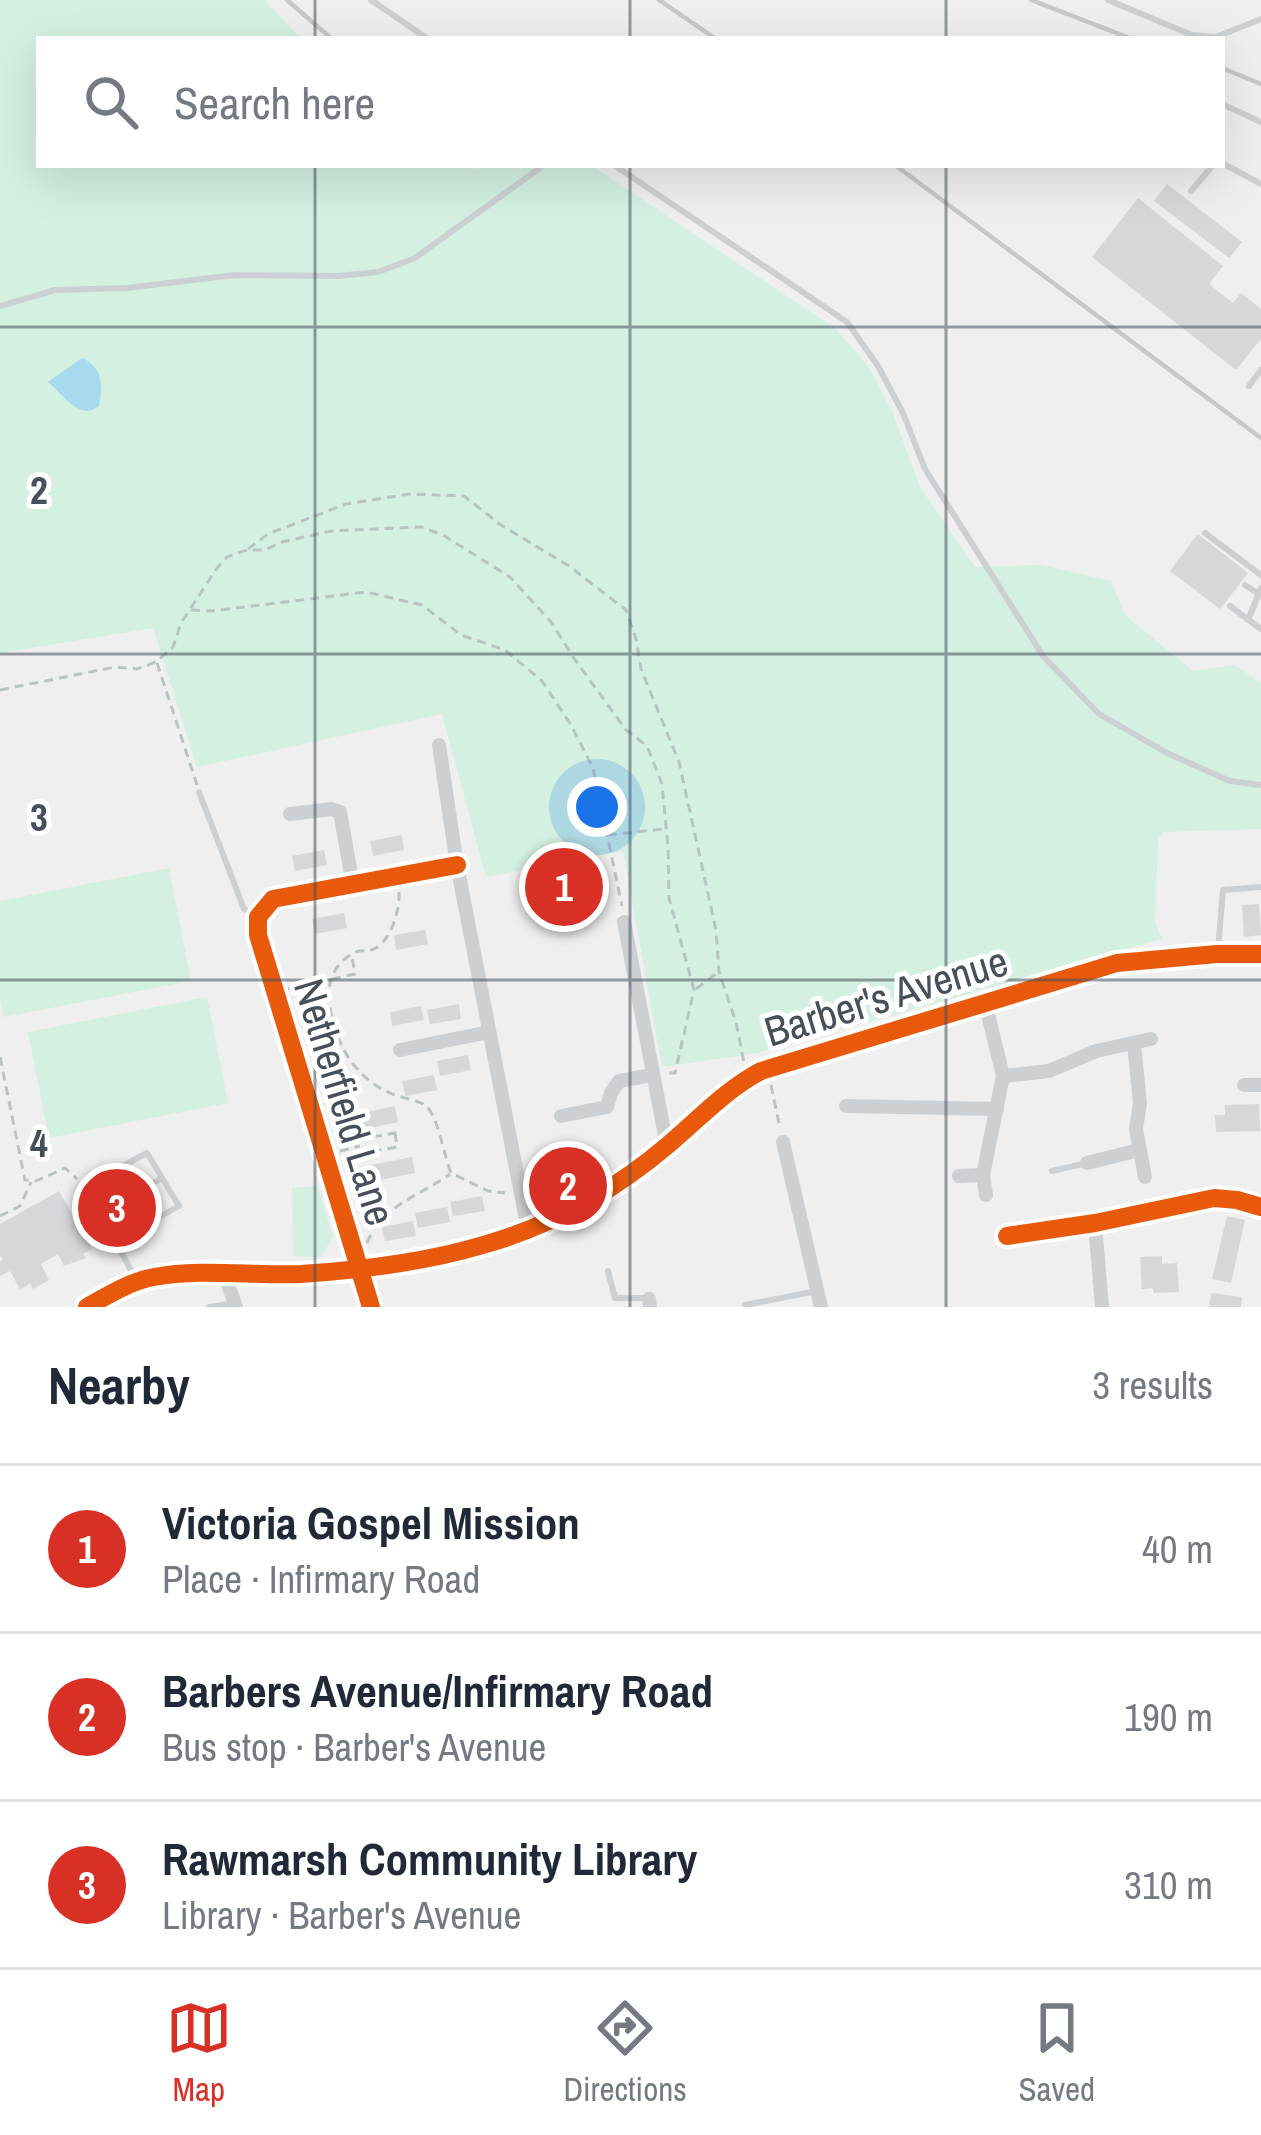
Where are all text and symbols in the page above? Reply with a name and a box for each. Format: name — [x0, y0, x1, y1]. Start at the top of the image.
search box — [36, 36, 1225, 168]
icon: search — [78, 69, 144, 135]
text: Search here — [174, 72, 375, 133]
text: 2 — [30, 464, 48, 516]
your location — [567, 777, 627, 837]
text: 3 — [30, 791, 48, 843]
pin: 1 — [525, 842, 603, 932]
street label: Barber's Avenue — [758, 933, 1014, 1059]
street label: Netherfield Lane — [281, 972, 409, 1232]
text: 4 — [30, 1117, 48, 1169]
pin: 2 — [529, 1141, 607, 1231]
pin: 3 — [78, 1163, 156, 1253]
text: Nearby — [48, 1351, 190, 1420]
text: 3 results — [1092, 1359, 1213, 1411]
text: Victoria Gospel Mission — [162, 1492, 580, 1553]
text: 1 — [78, 1523, 96, 1575]
text: 40 m — [1142, 1523, 1213, 1575]
text: Place · Infirmary Road — [162, 1553, 480, 1605]
text: Barbers Avenue/Infirmary Road — [162, 1660, 713, 1721]
text: 2 — [78, 1691, 96, 1743]
text: 190 m — [1124, 1691, 1213, 1743]
text: Bus stop · Barber's Avenue — [162, 1721, 546, 1773]
text: Rawmarsh Community Library — [162, 1828, 697, 1889]
text: 3 — [78, 1859, 96, 1911]
text: 310 m — [1124, 1859, 1213, 1911]
text: Library · Barber's Avenue — [162, 1889, 521, 1941]
tab: Map — [166, 1995, 232, 2111]
tab: Directions — [563, 1995, 687, 2111]
tab: Saved — [1018, 1995, 1095, 2111]

